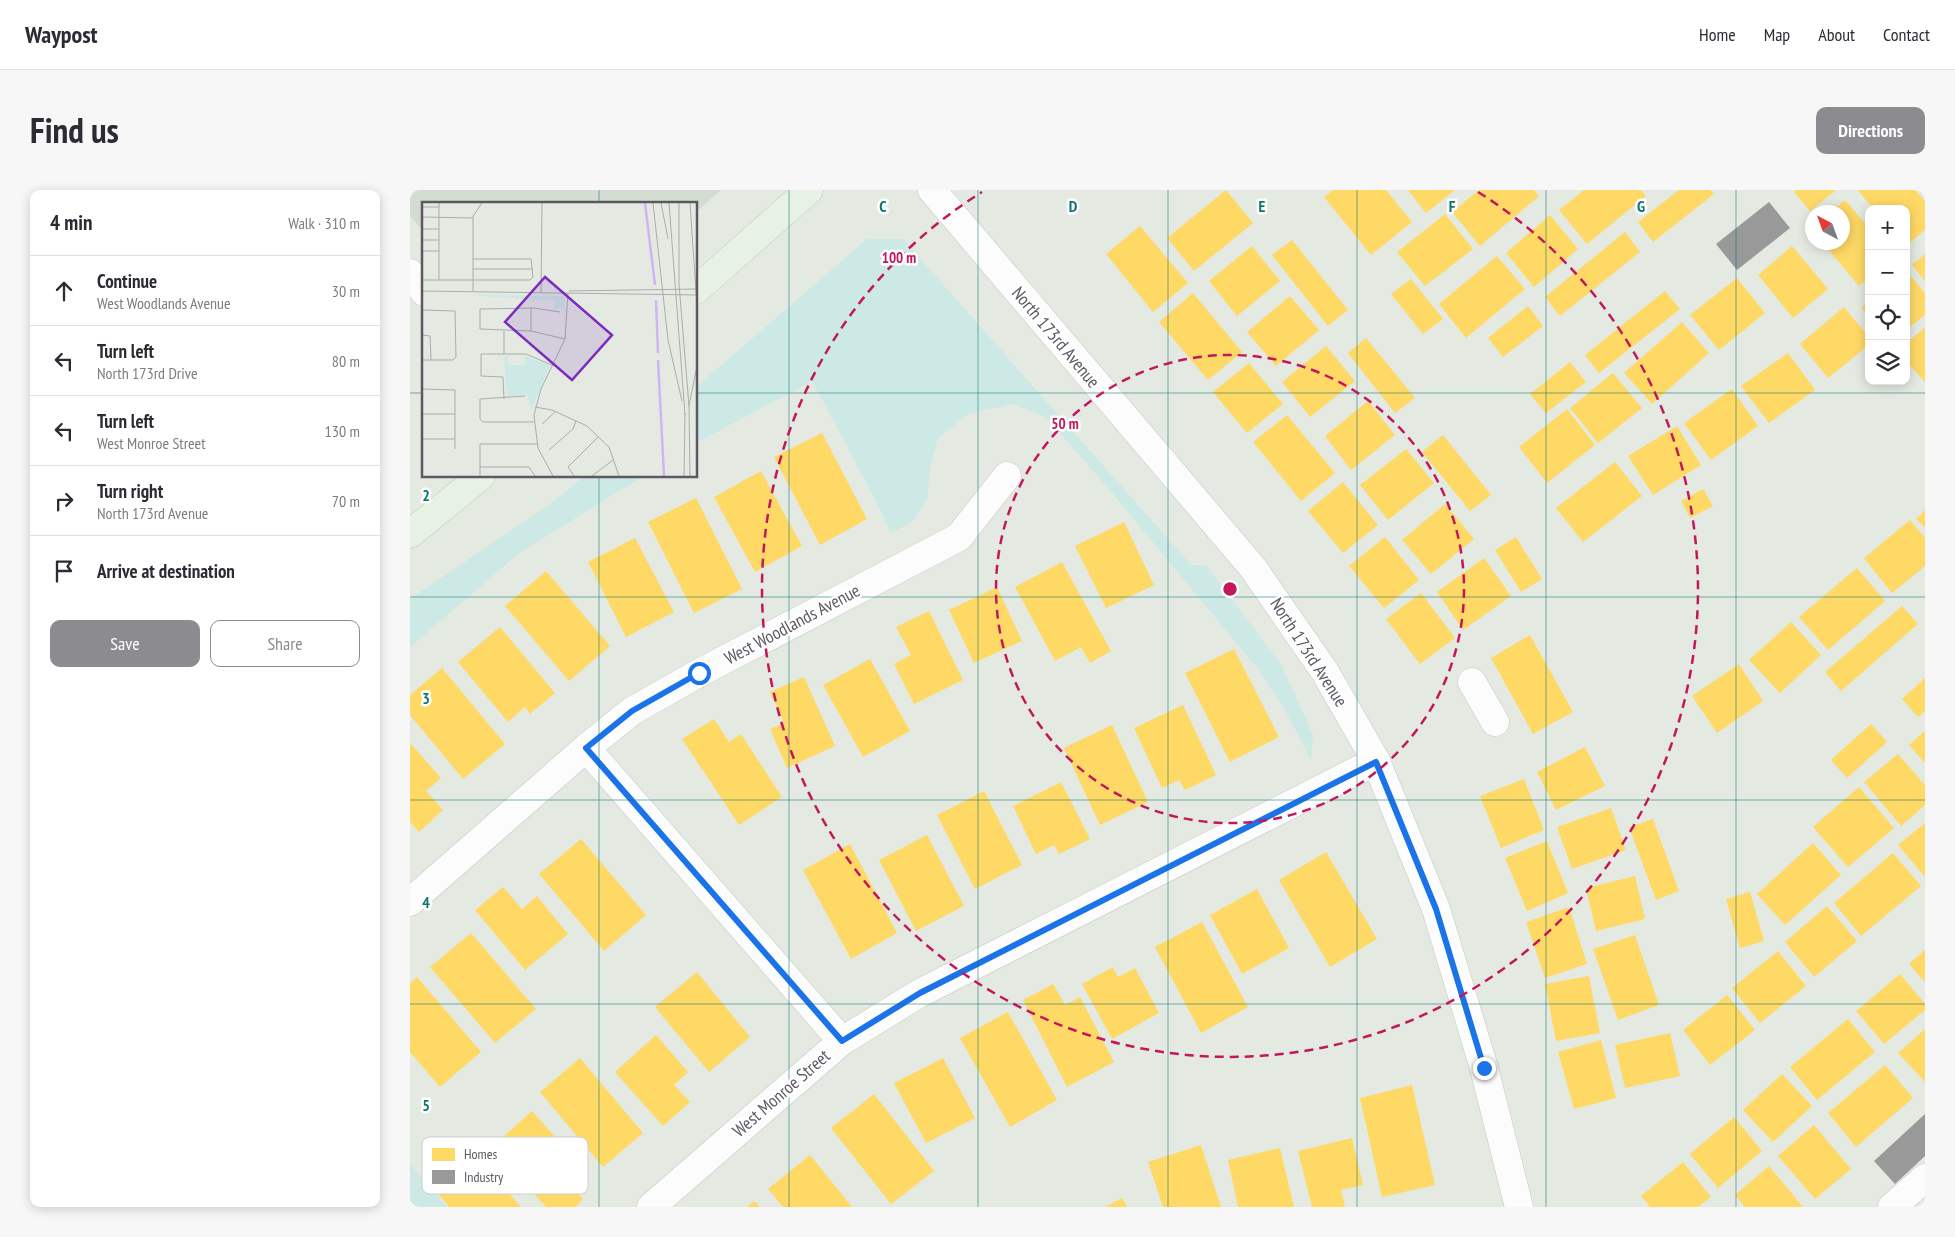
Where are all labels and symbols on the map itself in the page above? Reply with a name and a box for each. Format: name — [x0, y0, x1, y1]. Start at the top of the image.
text: C — [879, 196, 887, 216]
text: D — [1069, 196, 1078, 216]
text: E — [1259, 196, 1266, 216]
text: F — [1449, 196, 1456, 216]
text: G — [1637, 196, 1645, 216]
inset map — [422, 202, 698, 478]
north arrow — [1805, 205, 1850, 250]
text: 100 m — [882, 248, 916, 267]
street label: North 173rd Avenue — [1007, 282, 1105, 392]
text: 50 m — [1051, 414, 1079, 433]
text: 2 — [422, 485, 430, 505]
street label: West Woodlands Avenue — [720, 579, 864, 669]
centre of rings — [1221, 580, 1239, 598]
street label: North 173rd Avenue — [1265, 593, 1353, 711]
route start — [688, 662, 711, 685]
text: 3 — [422, 688, 430, 708]
text: 4 — [422, 892, 430, 912]
street label: West Monroe Street — [727, 1044, 835, 1142]
route end — [1473, 1057, 1496, 1080]
text: 5 — [422, 1095, 430, 1115]
legend — [422, 1137, 588, 1194]
text: Homes — [464, 1145, 497, 1163]
text: Industry — [464, 1168, 504, 1186]

